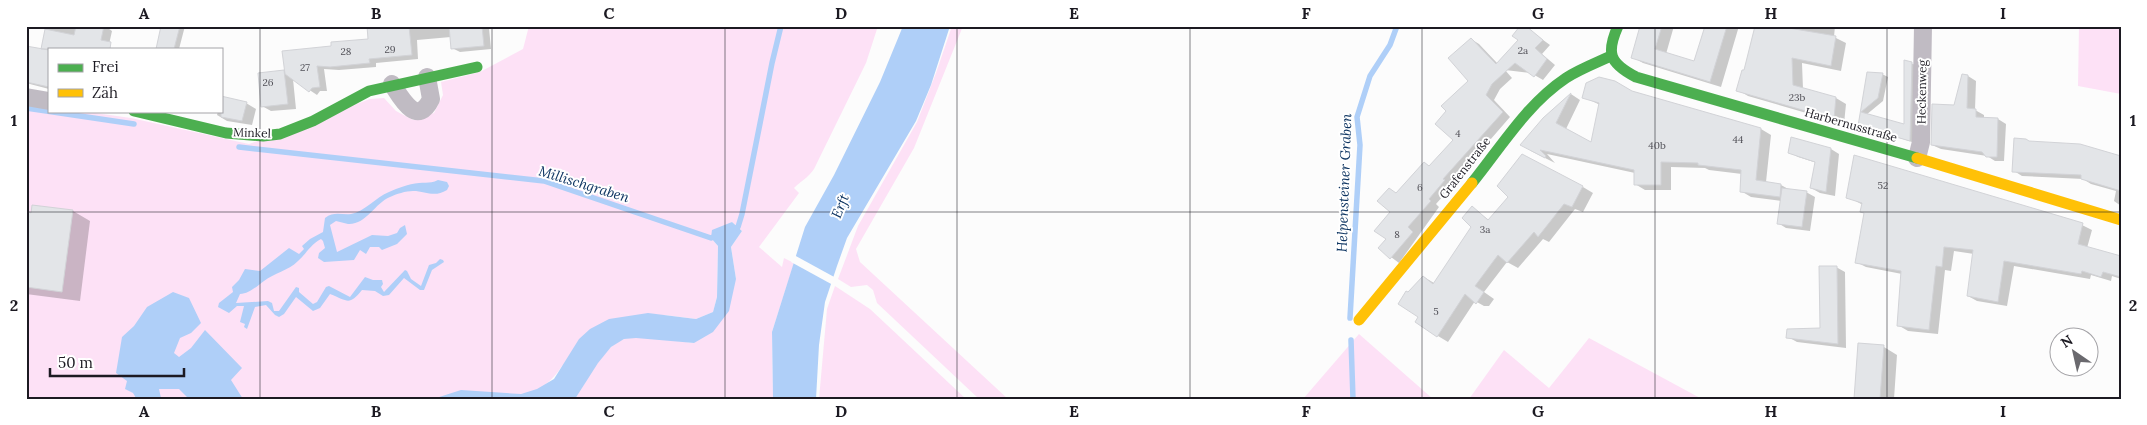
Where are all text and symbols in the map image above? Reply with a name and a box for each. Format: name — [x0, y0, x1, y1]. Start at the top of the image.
text: A — [139, 3, 150, 23]
text: B — [371, 3, 382, 23]
text: C — [603, 3, 615, 23]
text: D — [835, 3, 847, 23]
text: E — [1069, 3, 1079, 23]
text: F — [1301, 3, 1311, 23]
text: G — [1532, 3, 1544, 23]
text: H — [1765, 3, 1778, 23]
text: I — [2000, 3, 2006, 23]
house number: 29 — [384, 43, 396, 56]
house number: 2a — [1518, 44, 1528, 57]
house number: 28 — [341, 45, 352, 58]
legend — [48, 48, 222, 112]
text: Frei — [92, 57, 119, 76]
street label: Heckenweg — [1913, 59, 1930, 124]
house number: 27 — [300, 61, 310, 74]
house number: 26 — [262, 76, 274, 89]
text: Zäh — [92, 83, 118, 102]
house number: 23b — [1789, 91, 1805, 104]
street label: Harbernusstraße — [1803, 104, 1900, 145]
text: 1 — [11, 110, 17, 130]
text: 1 — [2130, 110, 2136, 130]
water label: Helpensteiner Graben — [1333, 113, 1355, 253]
street label: Minkel — [233, 124, 271, 141]
house number: 4 — [1455, 127, 1461, 140]
street label: Grafenstraße — [1436, 133, 1494, 202]
house number: 44 — [1733, 133, 1744, 146]
house number: 40b — [1648, 139, 1666, 152]
water label: Millischgraben — [536, 162, 632, 206]
house number: 52 — [1878, 179, 1888, 192]
house number: 6 — [1417, 181, 1423, 194]
water label: Erft — [827, 190, 853, 221]
house number: 3a — [1480, 223, 1490, 236]
house number: 8 — [1394, 228, 1400, 241]
text: 2 — [10, 295, 18, 315]
text: 2 — [2129, 295, 2137, 315]
house number: 5 — [1433, 305, 1439, 318]
north arrow — [2050, 328, 2100, 378]
text: N — [2057, 331, 2076, 352]
scale bar — [50, 345, 184, 377]
text: 50 m — [58, 353, 93, 372]
text: A — [139, 401, 150, 421]
text: B — [371, 401, 382, 421]
text: C — [603, 401, 615, 421]
text: D — [835, 401, 847, 421]
text: E — [1069, 401, 1079, 421]
text: F — [1301, 401, 1311, 421]
text: G — [1532, 401, 1544, 421]
text: H — [1765, 401, 1778, 421]
text: I — [2000, 401, 2006, 421]

